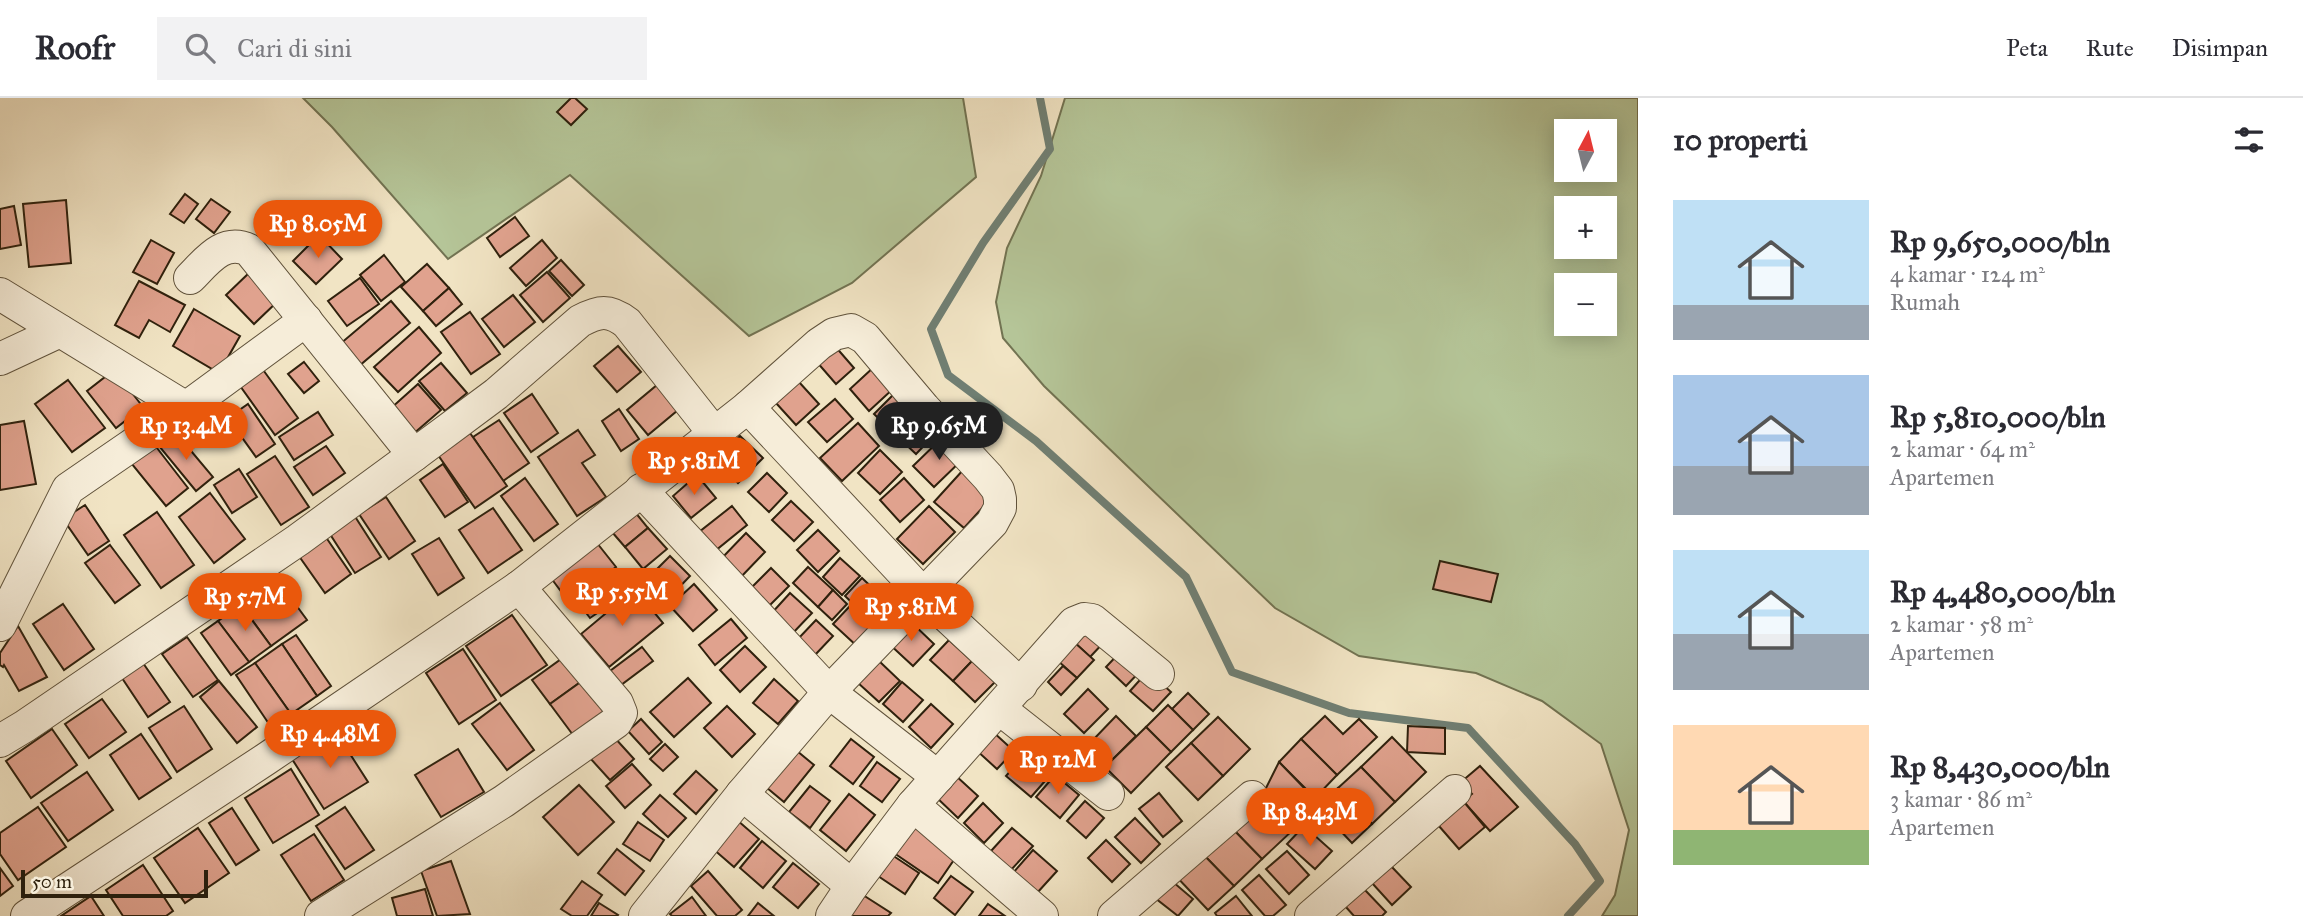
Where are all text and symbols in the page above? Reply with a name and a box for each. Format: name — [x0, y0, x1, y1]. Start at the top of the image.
search box — [157, 17, 647, 80]
text: Roofr — [35, 28, 115, 68]
icon: search — [181, 29, 219, 67]
text: Cari di sini — [237, 32, 352, 64]
text: Peta — [2006, 33, 2048, 63]
text: Rute — [2086, 33, 2134, 63]
text: Disimpan — [2172, 33, 2268, 63]
north arrow — [1554, 119, 1617, 182]
map controls — [1554, 119, 1617, 336]
icon: filters — [2230, 121, 2268, 159]
text: 10 properti — [1673, 122, 1808, 158]
button: + — [1554, 196, 1617, 259]
pin: Rp 8.05M — [246, 200, 390, 260]
text: Rp 8.05M — [269, 209, 367, 237]
text: Rp 9,650,000/bln — [1890, 224, 2110, 260]
icon: home — [1729, 228, 1813, 312]
text: 4 kamar · 124 m² — [1890, 260, 2045, 288]
button: − — [1554, 273, 1617, 336]
text: Rumah — [1890, 288, 1960, 316]
text: Rp 5,810,000/bln — [1890, 399, 2106, 435]
pin: Rp 13.4M — [114, 402, 258, 462]
pin: Rp 9.65M — [867, 402, 1011, 462]
icon: home — [1729, 403, 1813, 487]
text: Rp 13.4M — [140, 411, 232, 439]
text: Rp 9.65M — [891, 411, 987, 439]
text: 2 kamar · 64 m² — [1890, 435, 2035, 463]
pin: Rp 5.81M — [622, 438, 766, 497]
text: Rp 5.81M — [648, 446, 740, 474]
text: Apartemen — [1890, 463, 1994, 491]
pin: Rp 5.55M — [550, 568, 694, 628]
pin: Rp 5.7M — [180, 574, 310, 633]
text: Rp 4,480,000/bln — [1890, 574, 2115, 610]
text: Rp 5.55M — [576, 577, 668, 605]
icon: home — [1729, 578, 1813, 662]
text: Rp 5.7M — [204, 582, 286, 610]
pin: Rp 5.81M — [839, 584, 983, 643]
text: Rp 5.81M — [865, 592, 957, 620]
text: 2 kamar · 58 m² — [1890, 610, 2033, 638]
text: Apartemen — [1890, 638, 1994, 666]
pin: Rp 4.48M — [258, 710, 402, 770]
text: Rp 4.48M — [280, 719, 380, 747]
pin: Rp 12M — [1001, 736, 1115, 796]
text: Rp 12M — [1020, 745, 1096, 773]
text: Rp 8,430,000/bln — [1890, 749, 2110, 785]
icon: home — [1729, 753, 1813, 837]
text: 3 kamar · 86 m² — [1890, 785, 2032, 813]
pin: Rp 8.43M — [1238, 788, 1382, 848]
text: Rp 8.43M — [1262, 797, 1358, 825]
text: Apartemen — [1890, 813, 1994, 841]
scale bar — [21, 867, 208, 899]
text: 50 m — [32, 870, 72, 893]

